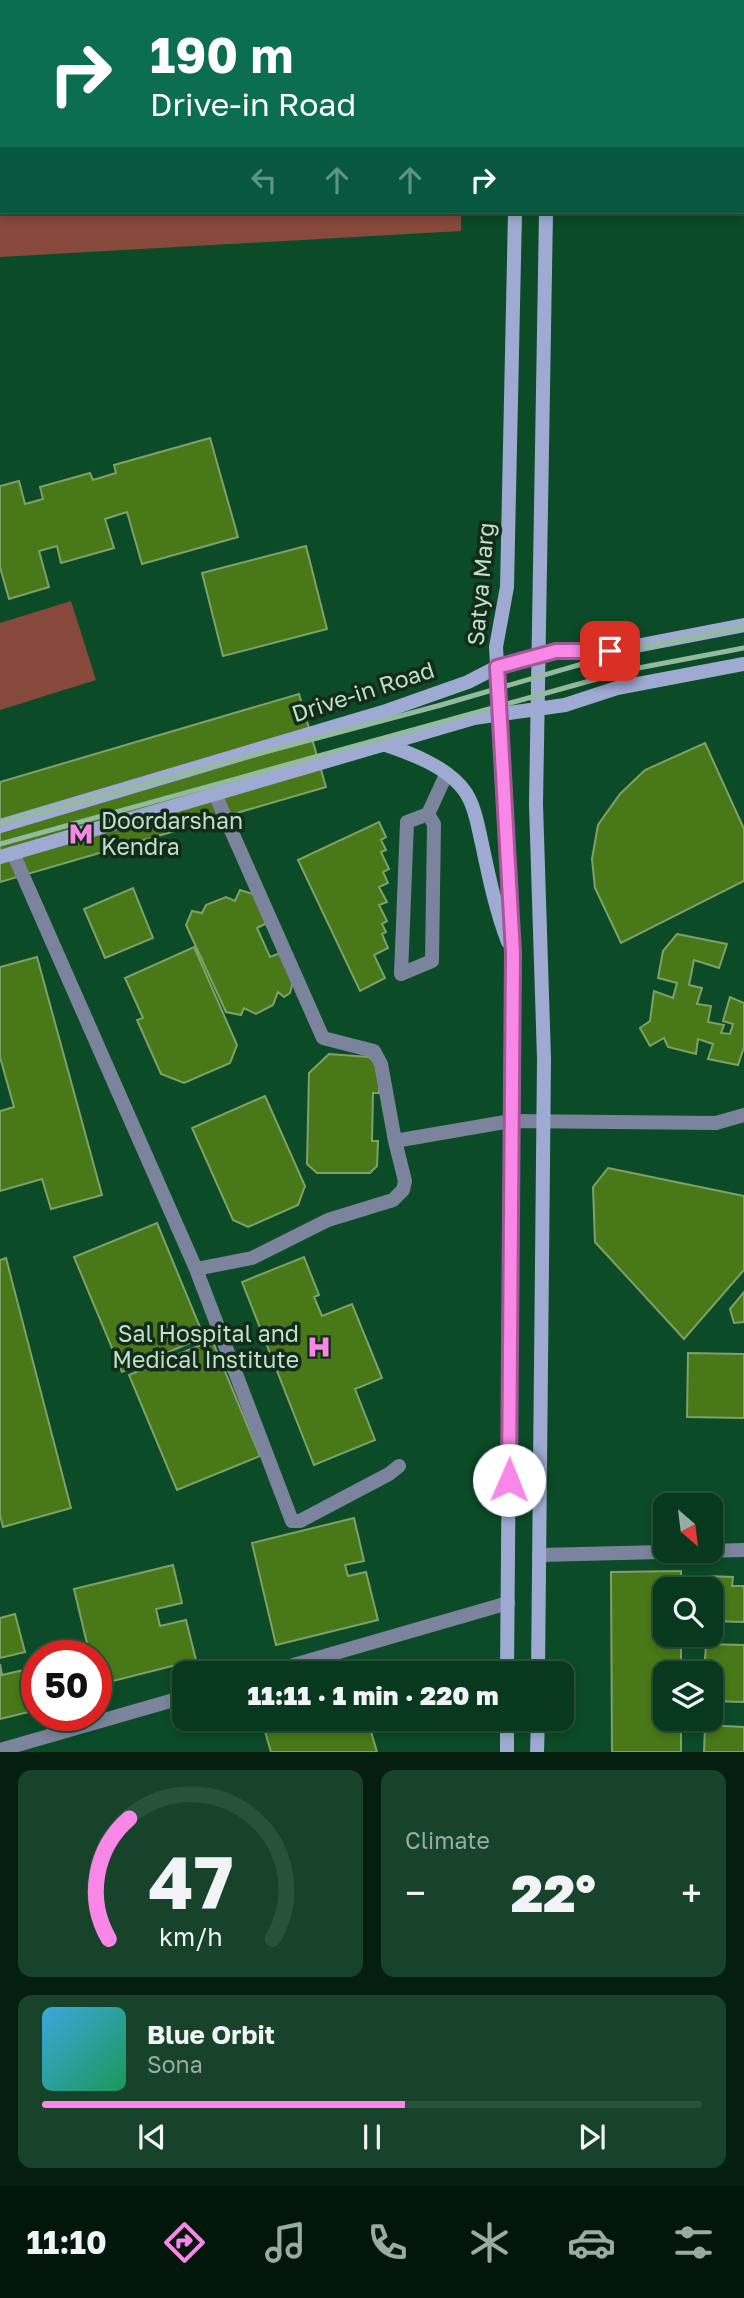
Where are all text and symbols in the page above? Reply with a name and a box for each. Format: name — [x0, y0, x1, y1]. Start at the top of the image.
text: 190 m — [150, 25, 293, 84]
icon: right — [35, 28, 126, 119]
text: Drive-in Road — [150, 85, 356, 123]
icon: left — [245, 161, 283, 199]
icon: ahead — [318, 161, 356, 199]
icon: ahead — [391, 161, 429, 199]
icon: right — [464, 161, 502, 199]
street label: Satya Marg — [461, 521, 499, 647]
pin — [580, 621, 640, 681]
icon: arrive — [591, 632, 629, 670]
street label: Drive-in Road — [288, 655, 437, 727]
place label: Doordarshan Kendra — [101, 806, 243, 860]
metro station icon: Doordarshan Kendra — [67, 820, 95, 848]
place label: Sal Hospital and Medical Institute — [112, 1319, 299, 1373]
hospital icon: Sal Hospital and Medical Institute — [305, 1333, 333, 1361]
position arrow — [472, 1443, 546, 1517]
north arrow — [653, 1493, 723, 1563]
map controls — [653, 1493, 723, 1731]
button: search — [653, 1577, 723, 1647]
speed limit sign: 50 — [21, 1640, 112, 1731]
button: layers — [653, 1661, 723, 1731]
text: 11:11 · 1 min · 220 m — [247, 1680, 499, 1711]
text: Climate — [405, 1826, 490, 1854]
text: 47 — [148, 1839, 233, 1926]
text: 22° — [511, 1861, 596, 1923]
text: − — [405, 1870, 426, 1915]
text: + — [681, 1870, 702, 1915]
text: km/h — [159, 1921, 222, 1952]
text: Blue Orbit — [147, 2019, 275, 2050]
text: Sona — [147, 2050, 203, 2078]
icon: previous — [133, 2118, 171, 2156]
icon: pause — [353, 2118, 391, 2156]
icon: next — [573, 2118, 611, 2156]
icon: directions — [160, 2218, 209, 2267]
icon: music — [261, 2218, 310, 2267]
icon: phone — [363, 2218, 412, 2267]
icon: climate — [465, 2218, 514, 2267]
icon: car — [567, 2218, 616, 2267]
icon: filters — [669, 2218, 718, 2267]
text: 11:10 — [26, 2223, 107, 2261]

